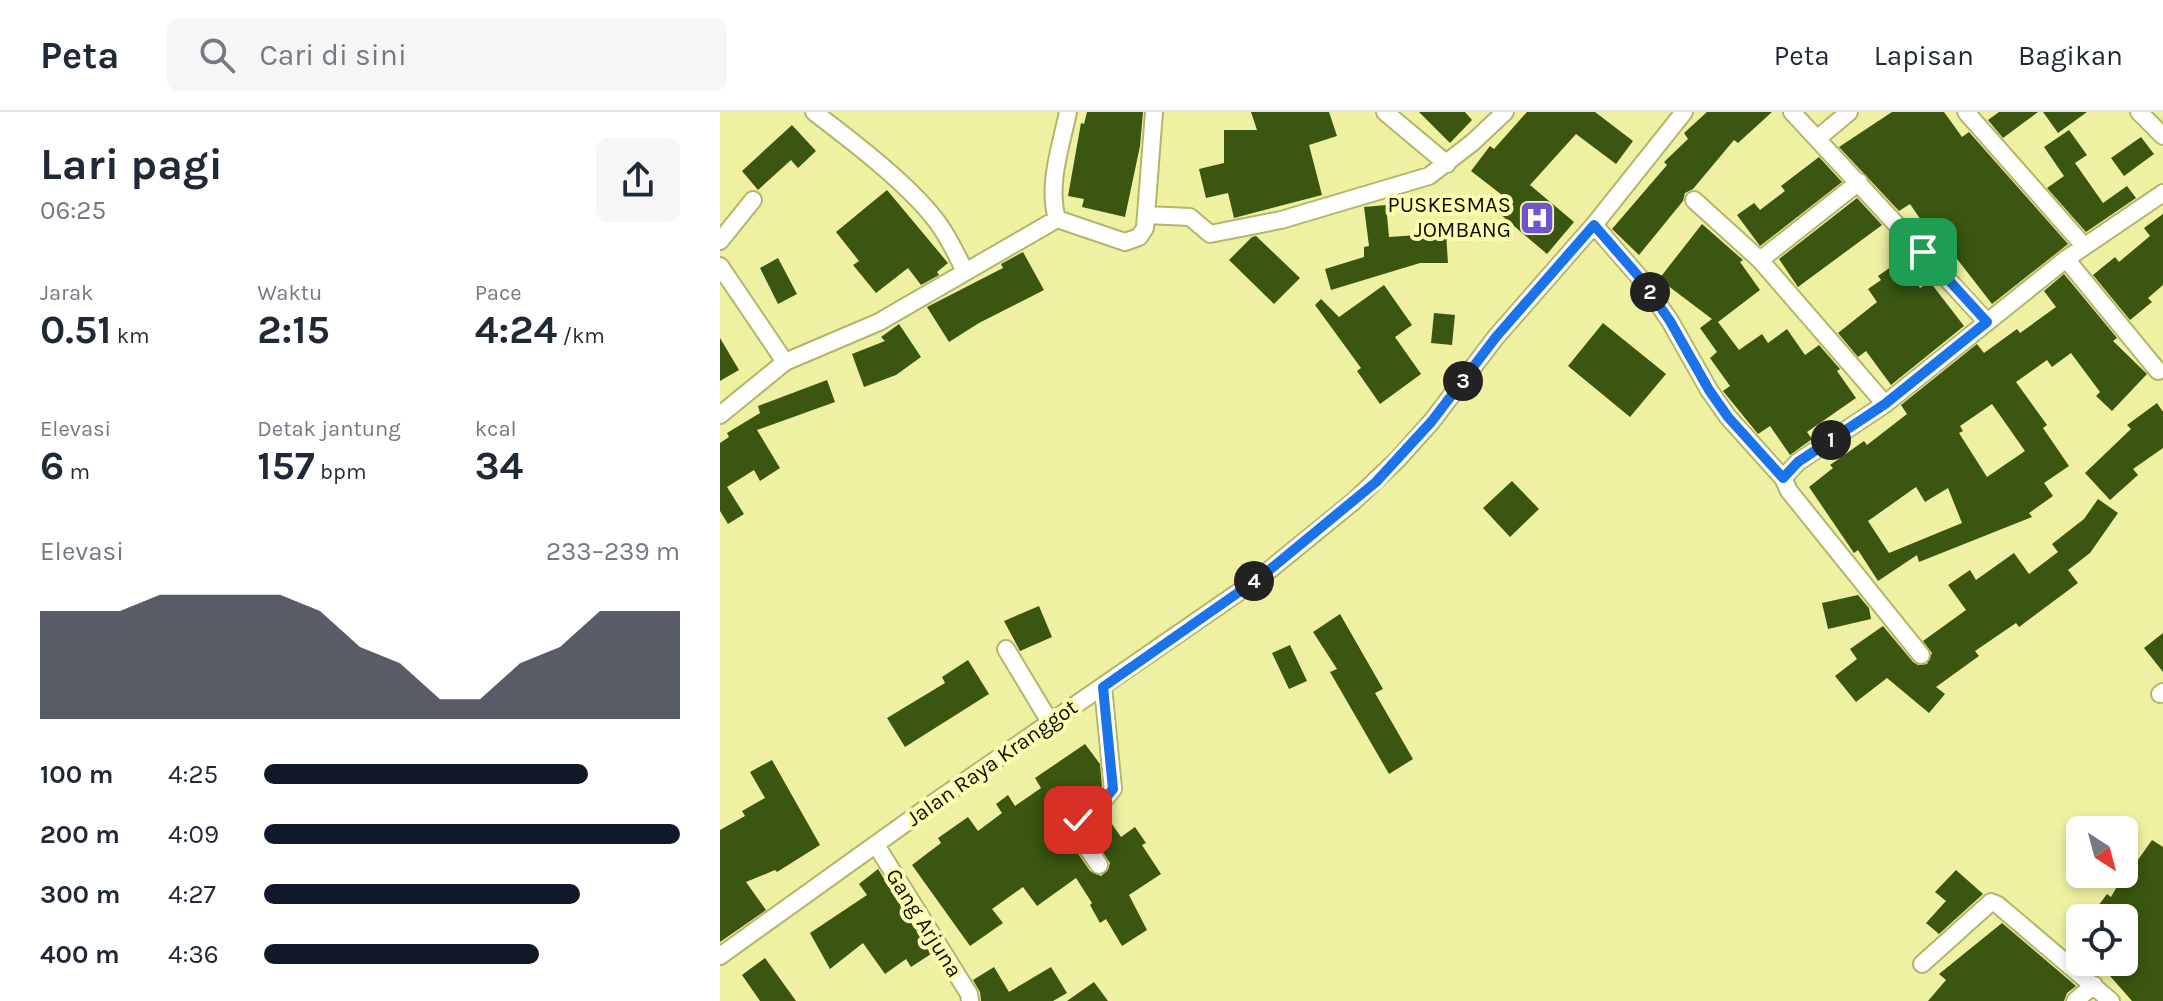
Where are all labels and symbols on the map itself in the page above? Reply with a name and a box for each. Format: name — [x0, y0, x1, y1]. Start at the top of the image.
place label: PUSKESMAS JOMBANG — [1388, 192, 1511, 243]
hospital icon: PUSKESMAS JOMBANG — [1518, 199, 1556, 237]
pin — [1889, 218, 1957, 286]
pin: 2 — [1630, 272, 1670, 312]
pin: 3 — [1443, 361, 1483, 401]
pin: 1 — [1811, 420, 1851, 460]
pin: 4 — [1234, 561, 1274, 601]
street label: Jalan Raya Kranggot — [901, 694, 1083, 832]
pin — [1044, 786, 1112, 854]
north arrow — [2066, 816, 2138, 888]
street label: Gang Arjuna — [880, 864, 968, 982]

